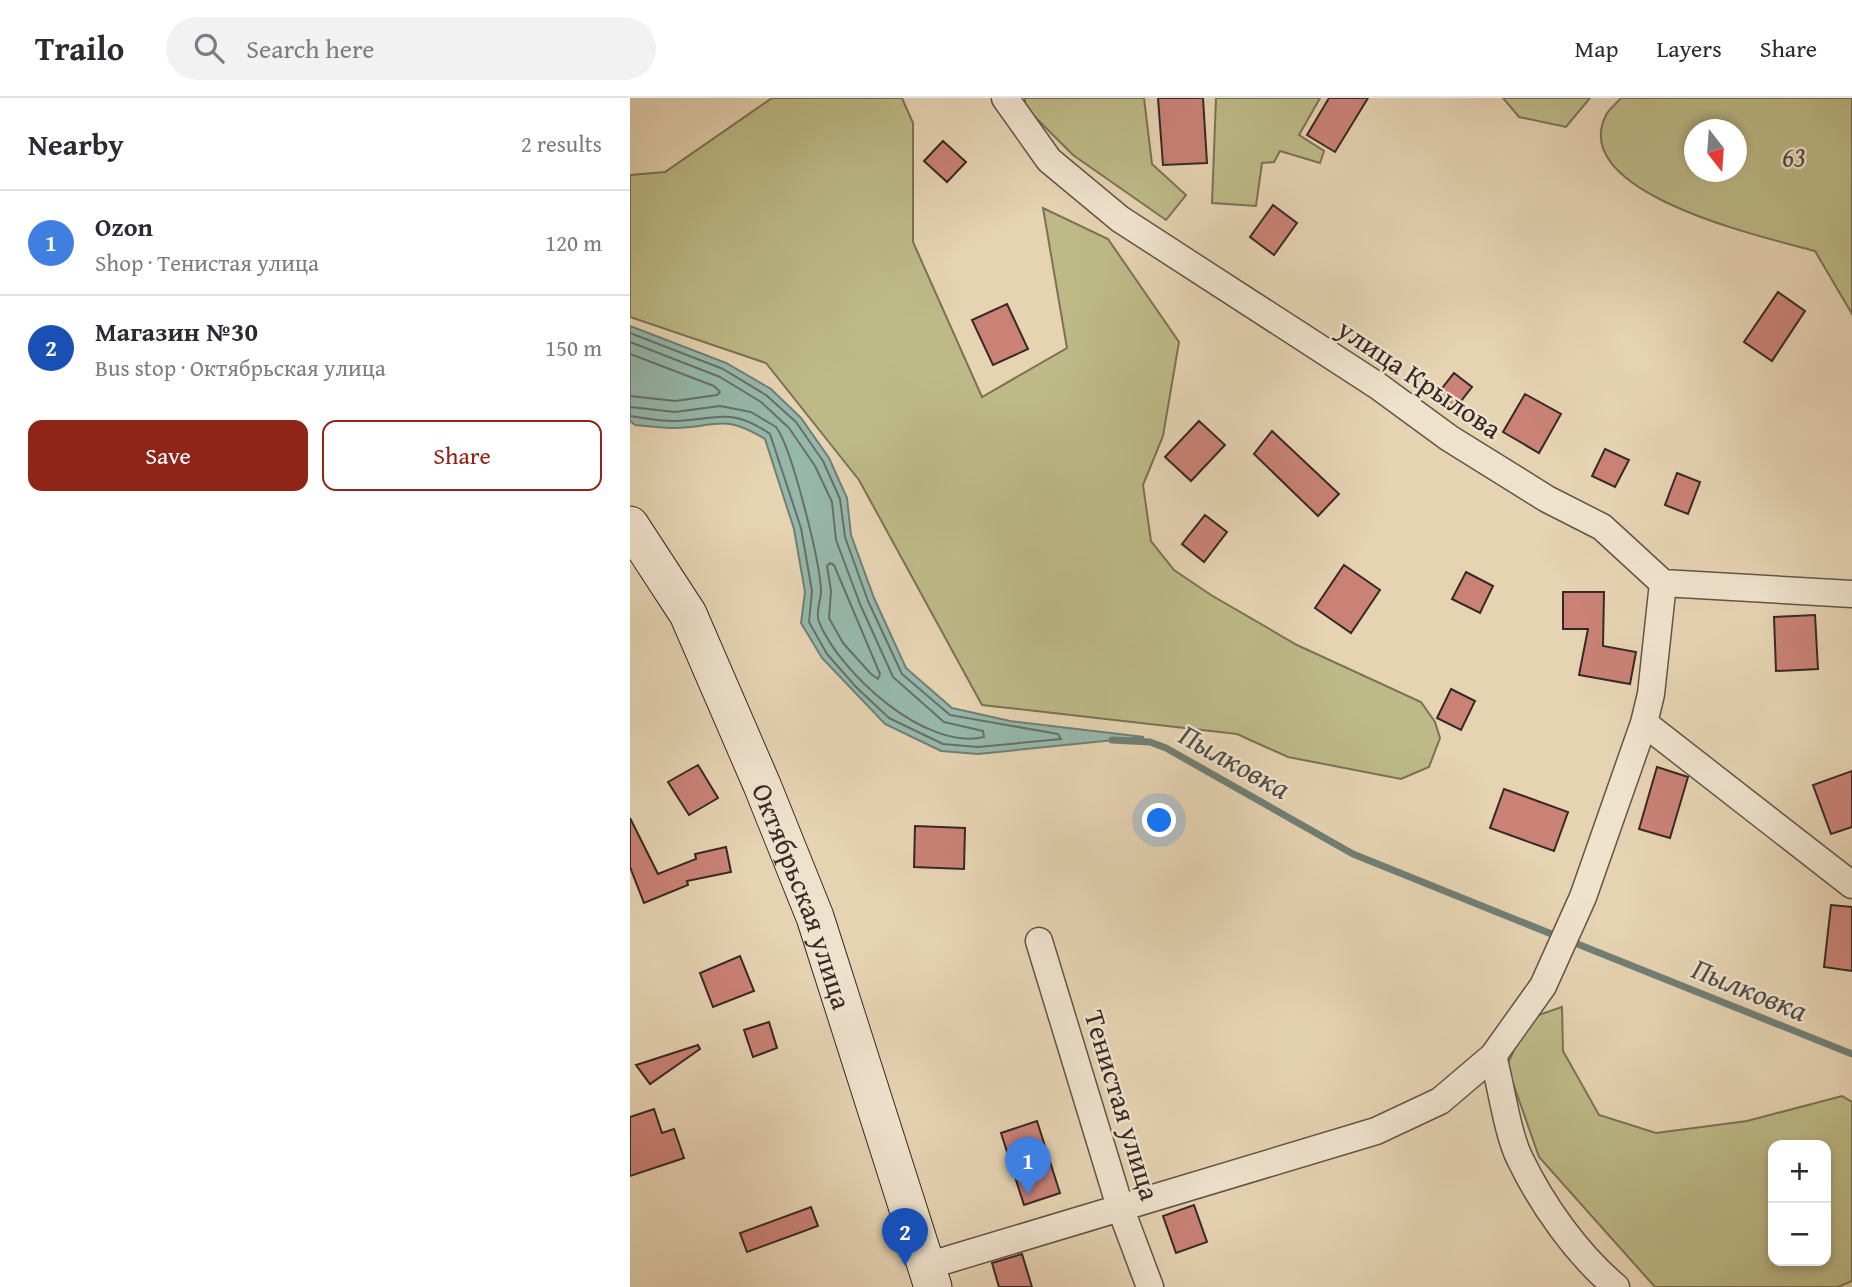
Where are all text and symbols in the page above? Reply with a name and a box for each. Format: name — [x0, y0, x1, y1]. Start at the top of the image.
search box — [166, 17, 656, 80]
text: Trailo — [35, 24, 124, 72]
icon: search — [190, 29, 228, 67]
text: Search here — [246, 29, 375, 68]
text: Map — [1575, 31, 1618, 66]
text: Layers — [1656, 31, 1722, 66]
text: Share — [1760, 31, 1817, 66]
north arrow — [1684, 119, 1747, 182]
text: Nearby — [28, 122, 124, 166]
text: 2 results — [521, 127, 602, 160]
park label: 63 — [1782, 136, 1806, 177]
text: Ozon — [95, 207, 153, 246]
text: 1 — [45, 226, 57, 259]
text: 120 m — [545, 226, 602, 259]
text: Shop · Тенистая улица — [95, 246, 319, 279]
street label: улица Крылова — [1329, 307, 1511, 449]
text: Магазин №30 — [95, 312, 258, 351]
text: 2 — [45, 331, 57, 364]
text: 150 m — [545, 331, 602, 364]
text: Bus stop · Октябрьская улица — [95, 351, 386, 384]
button: Save — [28, 420, 308, 491]
button: Share — [322, 420, 602, 491]
water label: Пылковка — [1171, 712, 1299, 810]
street label: Октябрьская улица — [743, 777, 864, 1015]
your location — [1142, 803, 1176, 837]
water label: Пылковка — [1686, 946, 1814, 1032]
street label: Тенистая улица — [1075, 1005, 1172, 1206]
pin: 1 — [1005, 1137, 1051, 1195]
map controls — [1768, 1140, 1831, 1266]
button: + — [1768, 1140, 1831, 1203]
button: − — [1768, 1203, 1831, 1266]
pin: 2 — [882, 1208, 928, 1266]

